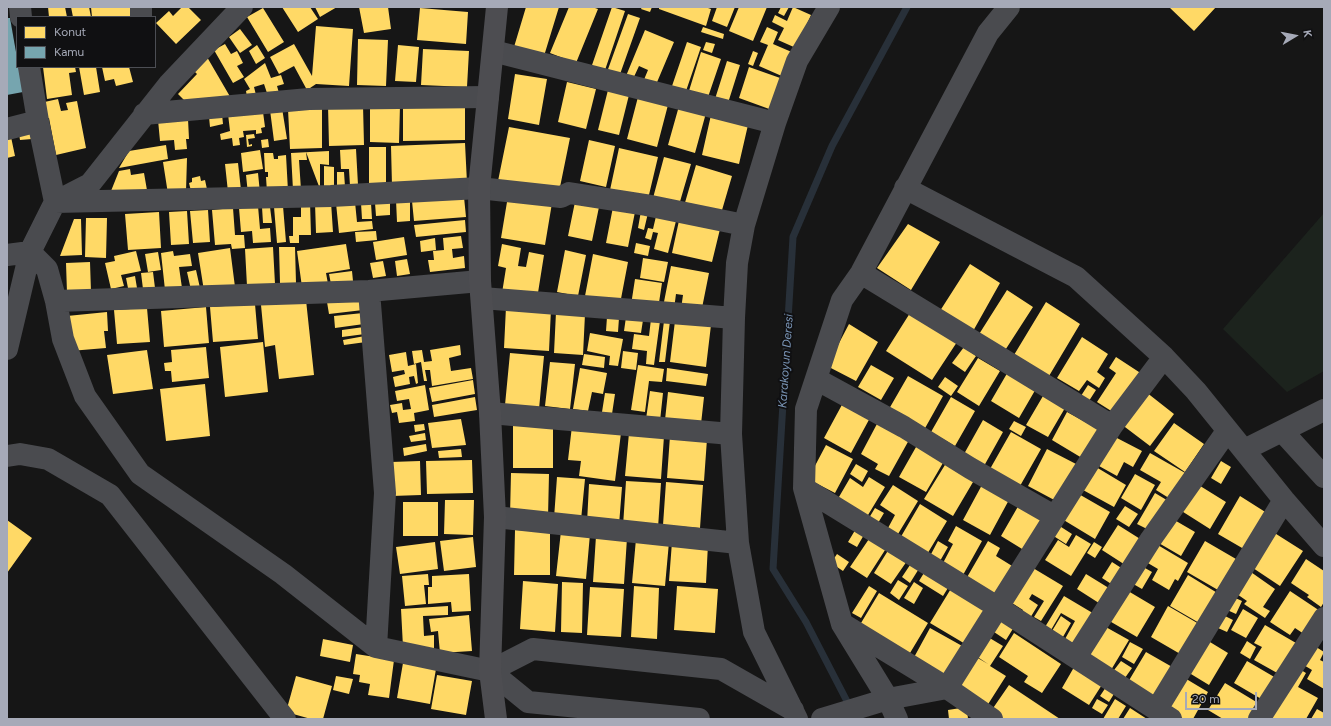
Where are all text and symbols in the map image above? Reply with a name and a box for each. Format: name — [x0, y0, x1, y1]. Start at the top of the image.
legend — [16, 16, 156, 68]
north arrow — [1275, 16, 1315, 56]
text: Konut — [54, 25, 86, 39]
text: K — [1300, 29, 1314, 39]
text: Kamu — [54, 45, 84, 59]
water label: Karakoyun Deresi — [776, 313, 796, 409]
scale bar — [1187, 684, 1259, 710]
text: 20 m — [1192, 692, 1220, 706]

